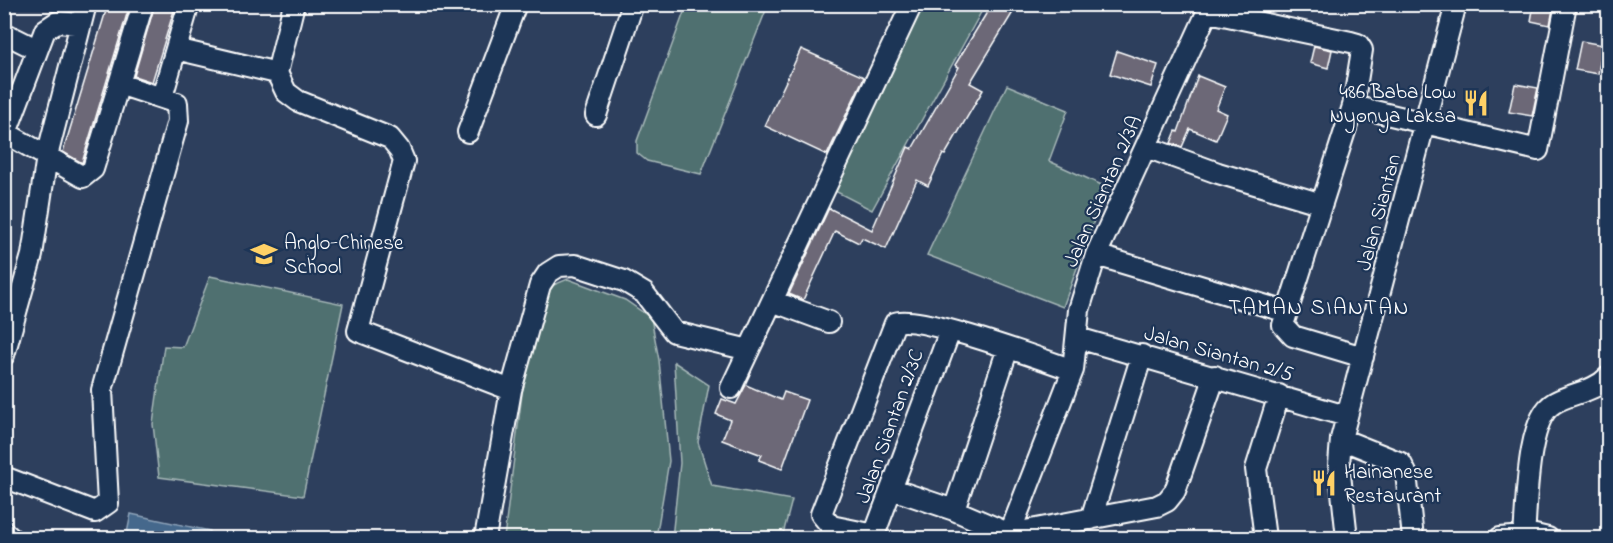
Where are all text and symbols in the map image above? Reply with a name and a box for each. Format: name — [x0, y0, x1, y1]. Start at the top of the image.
place label: 486 Baba Low Nyonya Laksa — [1330, 78, 1456, 134]
restaurant icon: 486 Baba Low Nyonya Laksa — [1461, 88, 1491, 118]
street label: Jalan Siantan 2/3A — [1057, 111, 1151, 273]
street label: Jalan Siantan — [1350, 151, 1410, 274]
place label: Anglo-Chinese School — [284, 229, 404, 283]
school or university icon: Anglo-Chinese School — [249, 239, 279, 269]
district label: TAMAN SIANTAN — [1228, 293, 1410, 325]
street label: Jalan Siantan 2/5 — [1140, 319, 1297, 391]
street label: Jalan Siantan 2/3C — [849, 345, 933, 508]
place label: Hainanese Restaurant — [1344, 458, 1441, 512]
restaurant icon: Hainanese Restaurant — [1309, 468, 1339, 498]

